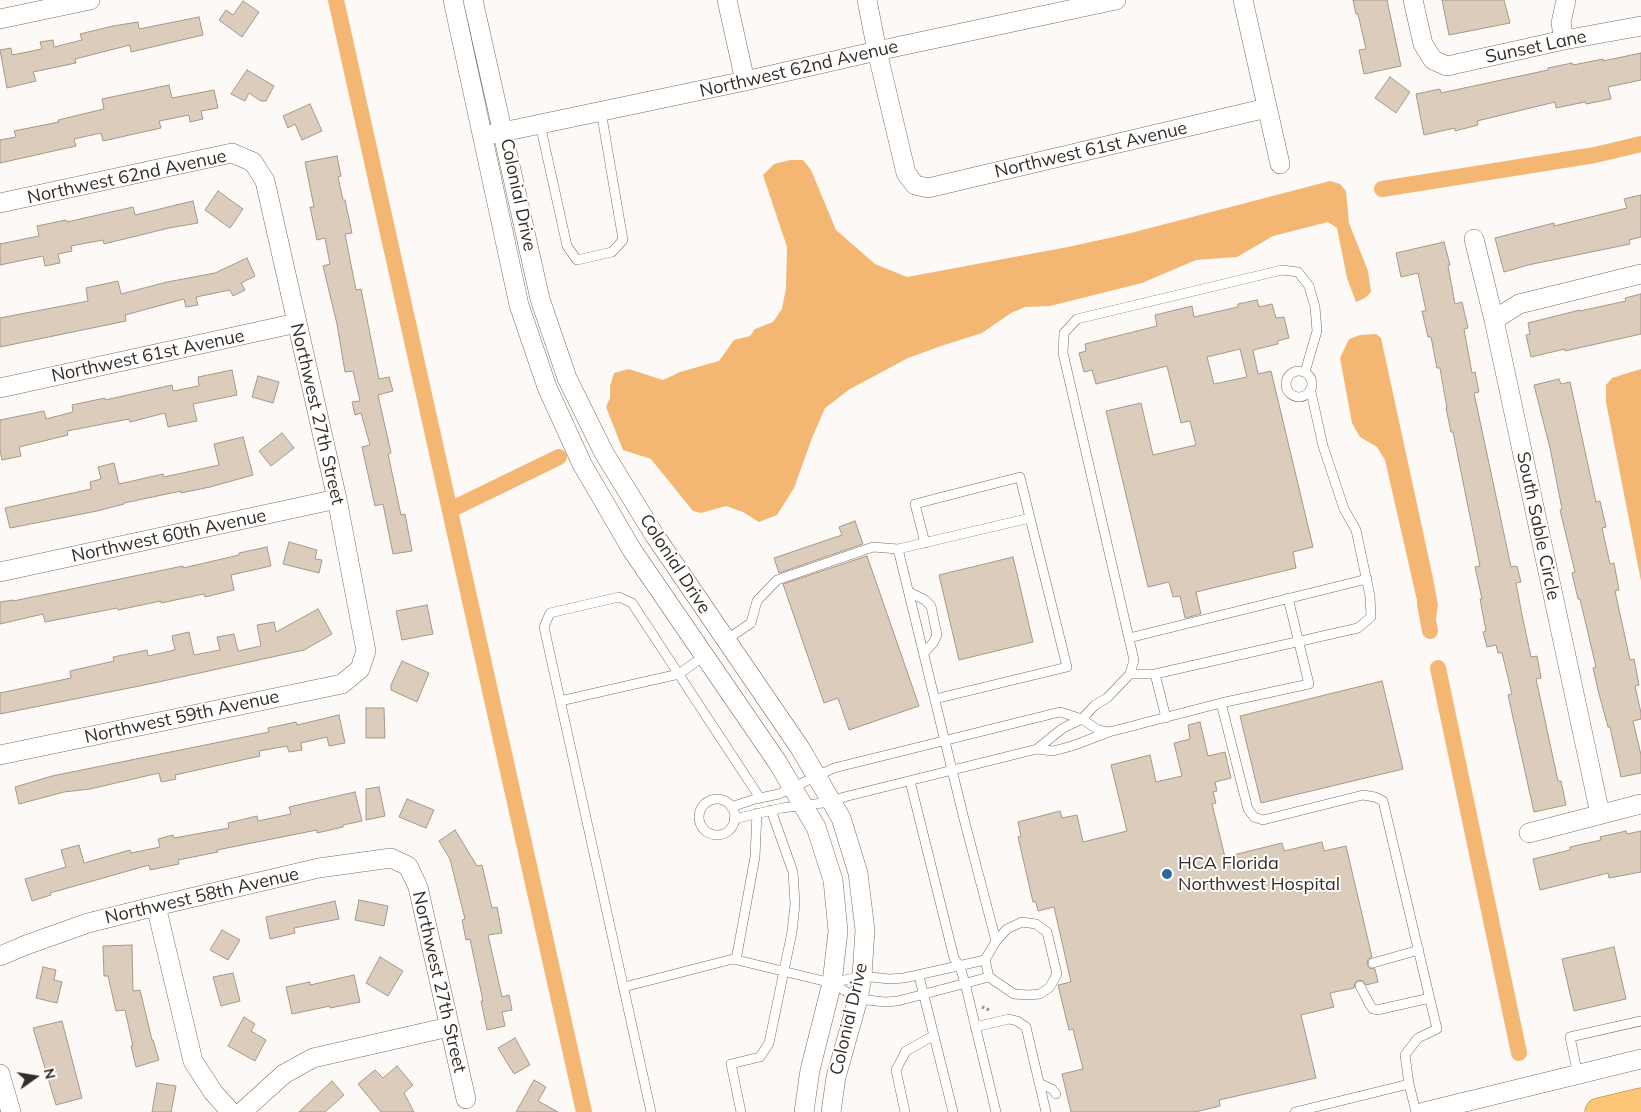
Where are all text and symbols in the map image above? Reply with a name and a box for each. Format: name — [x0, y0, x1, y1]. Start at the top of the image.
street label: Sunset Lane — [1483, 26, 1589, 68]
street label: Northwest 62nd Avenue — [698, 36, 900, 102]
street label: Northwest 61st Avenue — [993, 117, 1189, 183]
street label: Colonial Drive — [496, 137, 540, 253]
street label: Northwest 62nd Avenue — [25, 145, 229, 209]
street label: Northwest 27th Street — [286, 321, 348, 507]
street label: Northwest 61st Avenue — [50, 325, 246, 387]
street label: South Sable Circle — [1512, 450, 1564, 602]
street label: Northwest 60th Avenue — [70, 505, 268, 567]
street label: Colonial Drive — [635, 510, 715, 618]
street label: Northwest 59th Avenue — [83, 686, 281, 748]
place label: HCA Florida Northwest Hospital — [1178, 853, 1340, 896]
street label: Northwest 58th Avenue — [103, 863, 301, 929]
marker: HCA Florida Northwest Hospital — [1160, 867, 1174, 881]
street label: Northwest 27th Street — [408, 889, 470, 1075]
street label: Colonial Drive — [826, 961, 872, 1077]
north arrow — [10, 1052, 60, 1102]
text: N — [40, 1066, 60, 1081]

